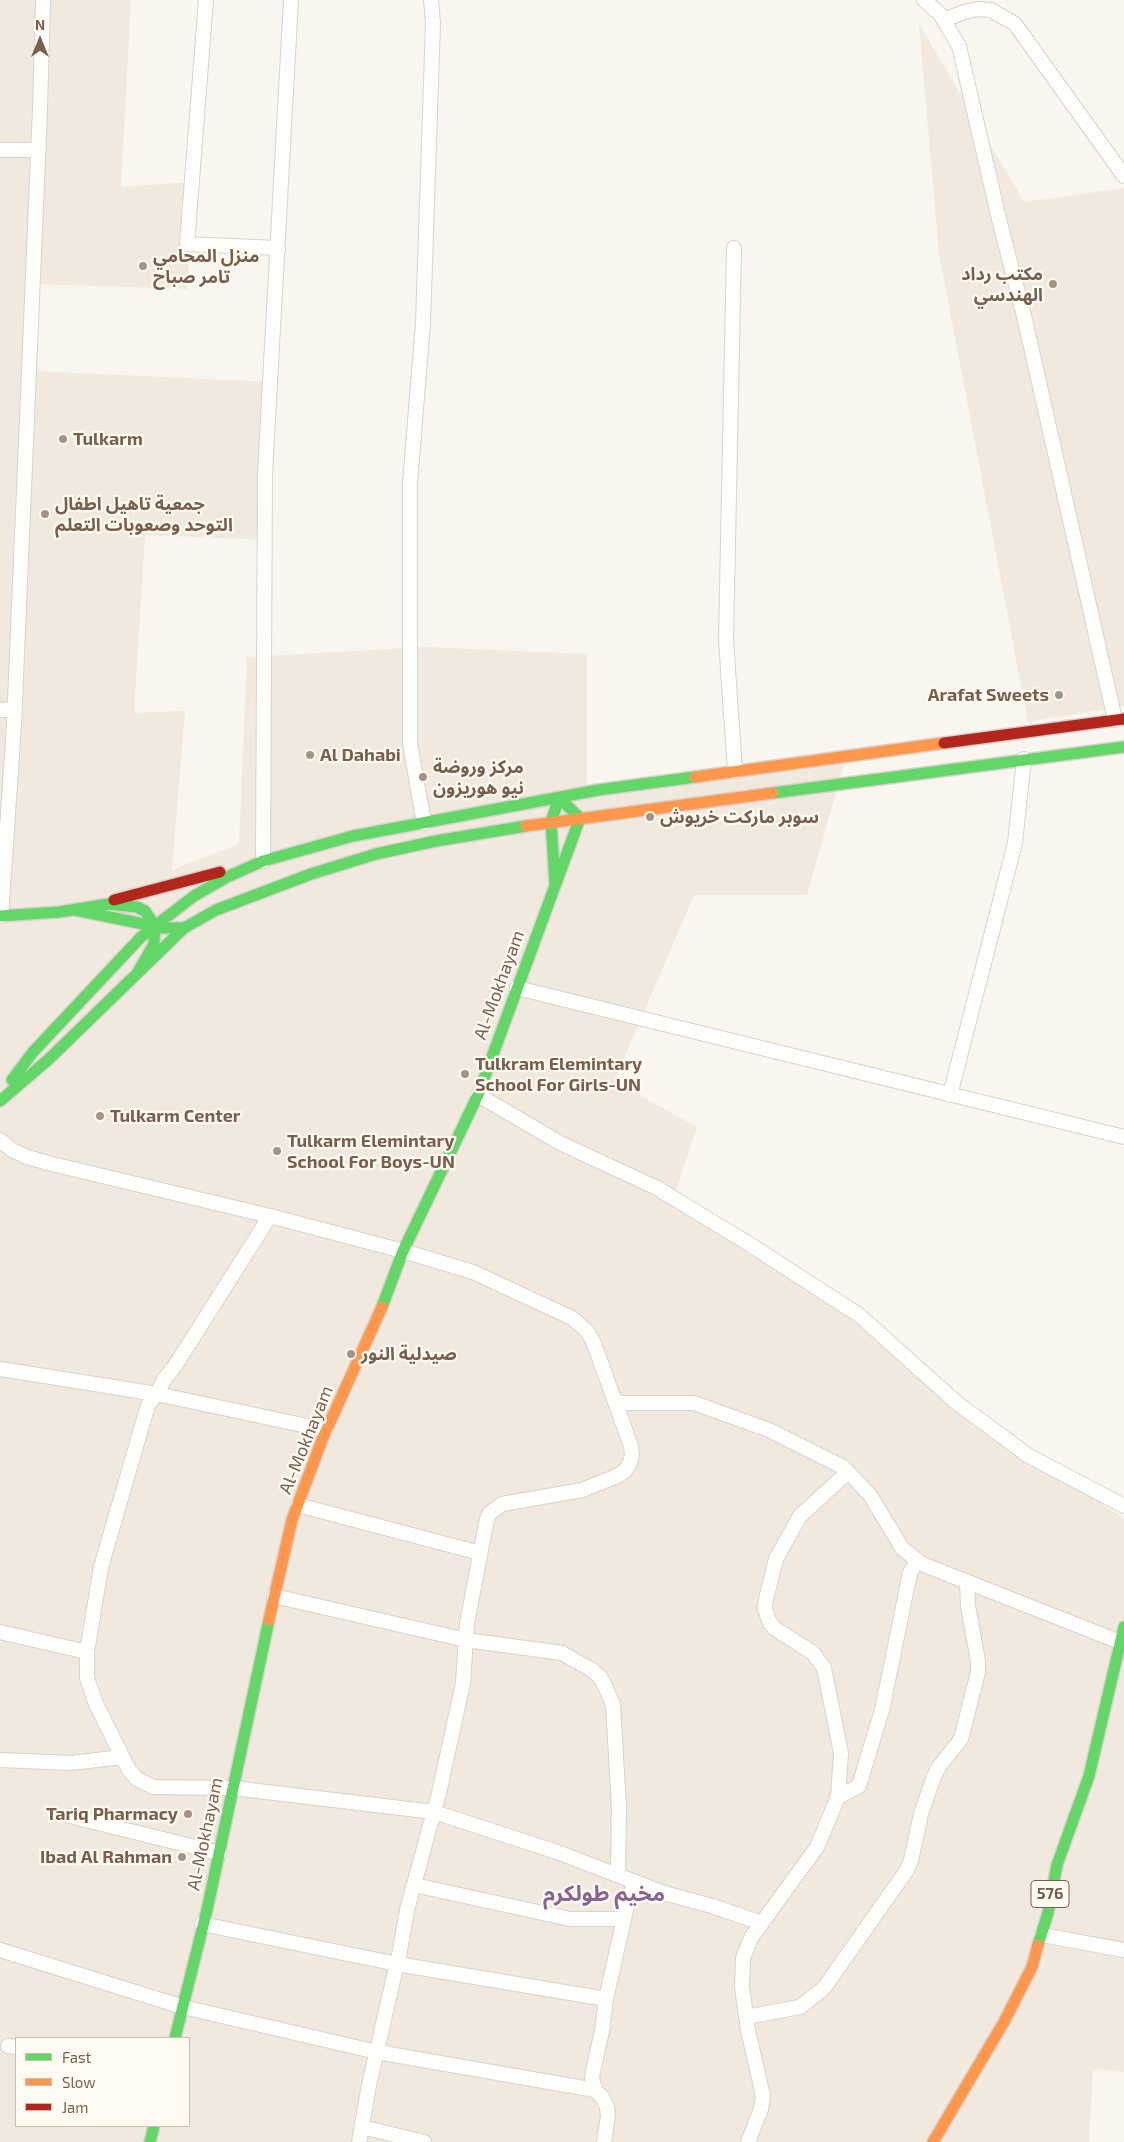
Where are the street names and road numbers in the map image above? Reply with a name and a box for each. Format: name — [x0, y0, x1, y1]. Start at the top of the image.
street label: Al-Mokhayam — [469, 927, 529, 1043]
street label: Al-Mokhayam — [274, 1383, 338, 1497]
street label: Al-Mokhayam — [182, 1776, 228, 1892]
road number: 576 — [1031, 1880, 1069, 1908]

